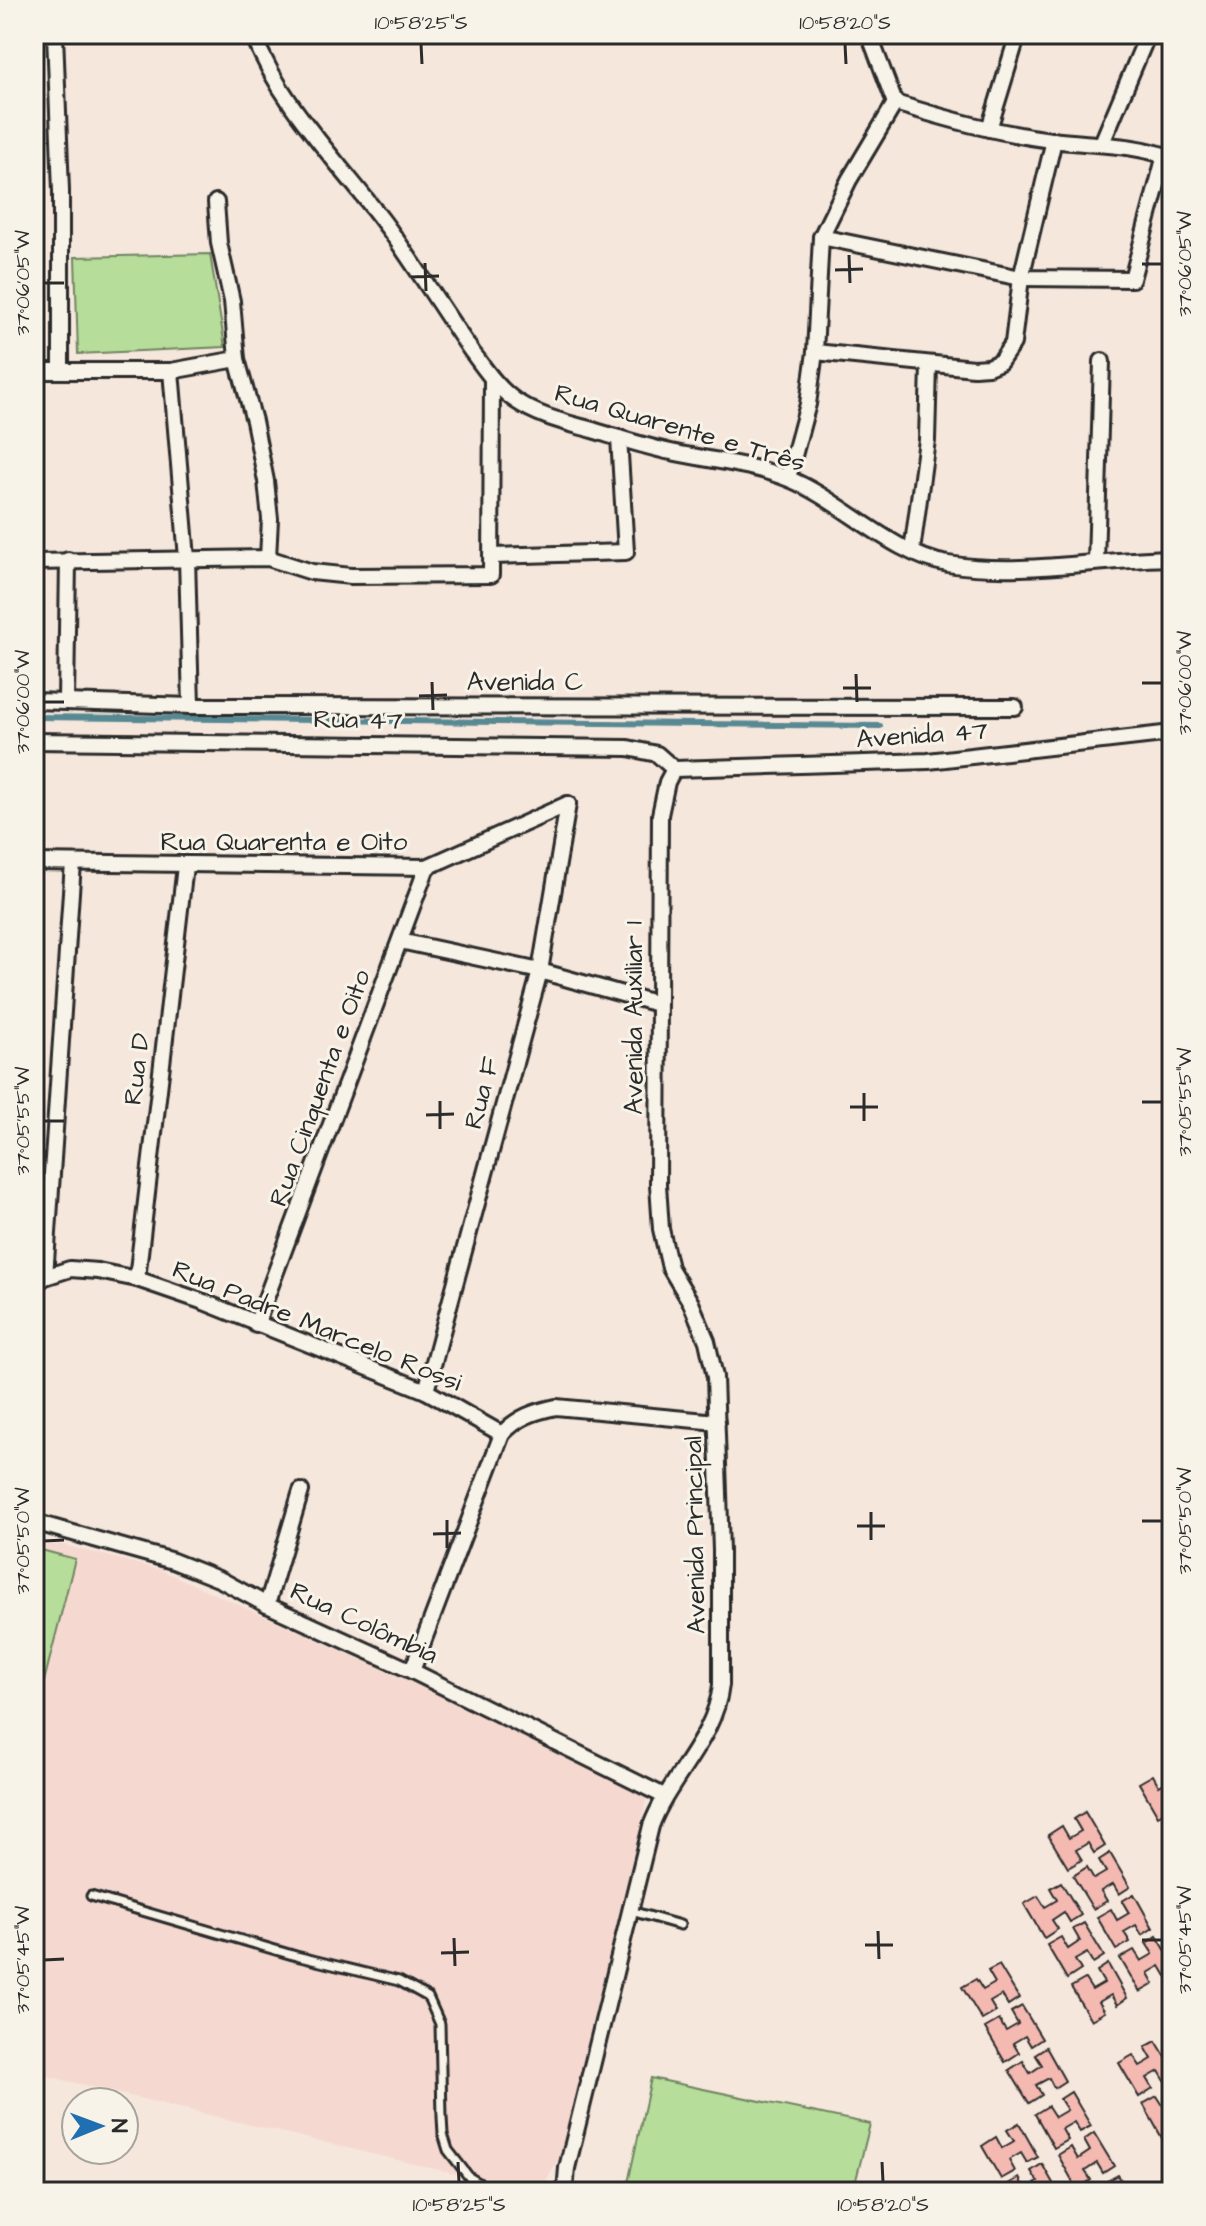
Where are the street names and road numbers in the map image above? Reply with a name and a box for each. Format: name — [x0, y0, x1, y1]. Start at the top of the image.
street label: Rua Quarente e Três — [551, 375, 809, 481]
street label: Avenida C — [467, 664, 583, 700]
street label: Rua 47 — [313, 701, 403, 739]
street label: Avenida 47 — [855, 712, 989, 758]
street label: Rua Quarenta e Oito — [161, 824, 408, 860]
street label: Avenida Auxiliar 1 — [616, 921, 652, 1115]
street label: Rua Cinquenta e Oito — [260, 964, 380, 1211]
street label: Rua D — [115, 1031, 159, 1107]
street label: Rua F — [455, 1053, 509, 1133]
street label: Rua Padre Marcelo Rossi — [167, 1251, 467, 1401]
street label: Avenida Principal — [675, 1436, 715, 1634]
street label: Rua Colômbia — [284, 1573, 444, 1673]

